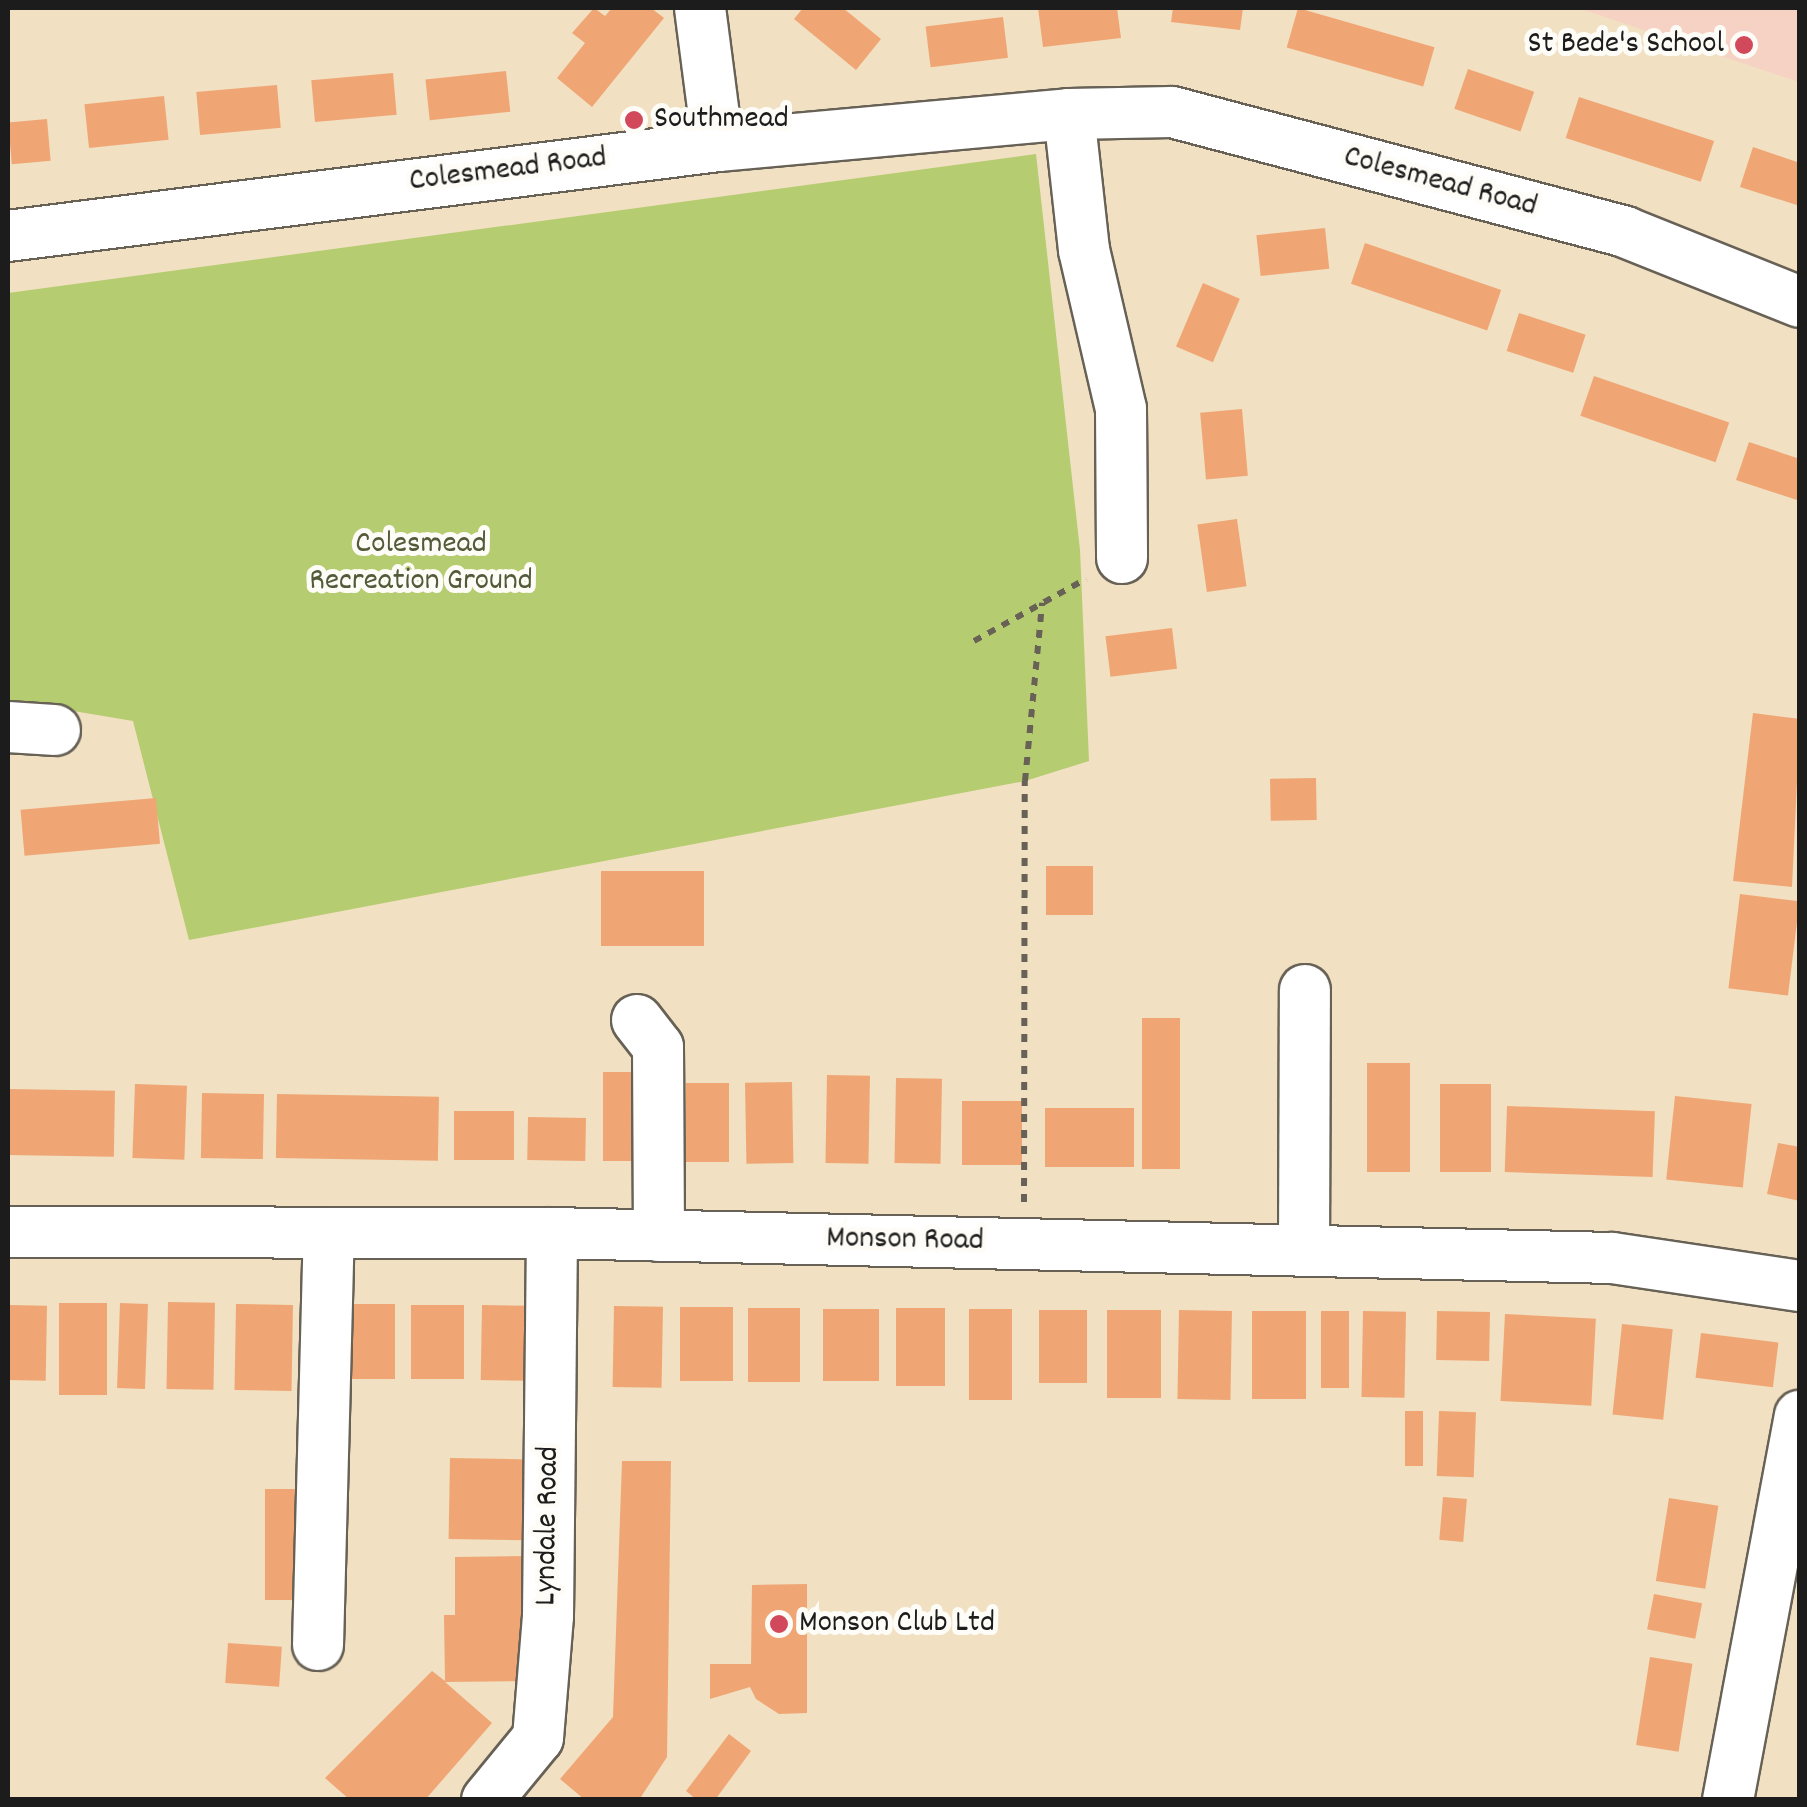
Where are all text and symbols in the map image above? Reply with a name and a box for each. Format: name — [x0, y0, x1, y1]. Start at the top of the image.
place label: St Bede's School — [1528, 26, 1724, 64]
marker: St Bede's School — [1733, 34, 1755, 56]
place label: Southmead — [654, 101, 789, 139]
marker: Southmead — [623, 109, 645, 131]
street label: Colesmead Road — [1339, 139, 1541, 227]
street label: Colesmead Road — [407, 140, 609, 202]
park label: Colesmead Recreation Ground — [309, 527, 533, 602]
street label: Monson Road — [826, 1220, 984, 1262]
street label: Lyndale Road — [528, 1446, 570, 1606]
place label: Monson Club Ltd — [799, 1605, 995, 1643]
marker: Monson Club Ltd — [768, 1613, 790, 1635]

